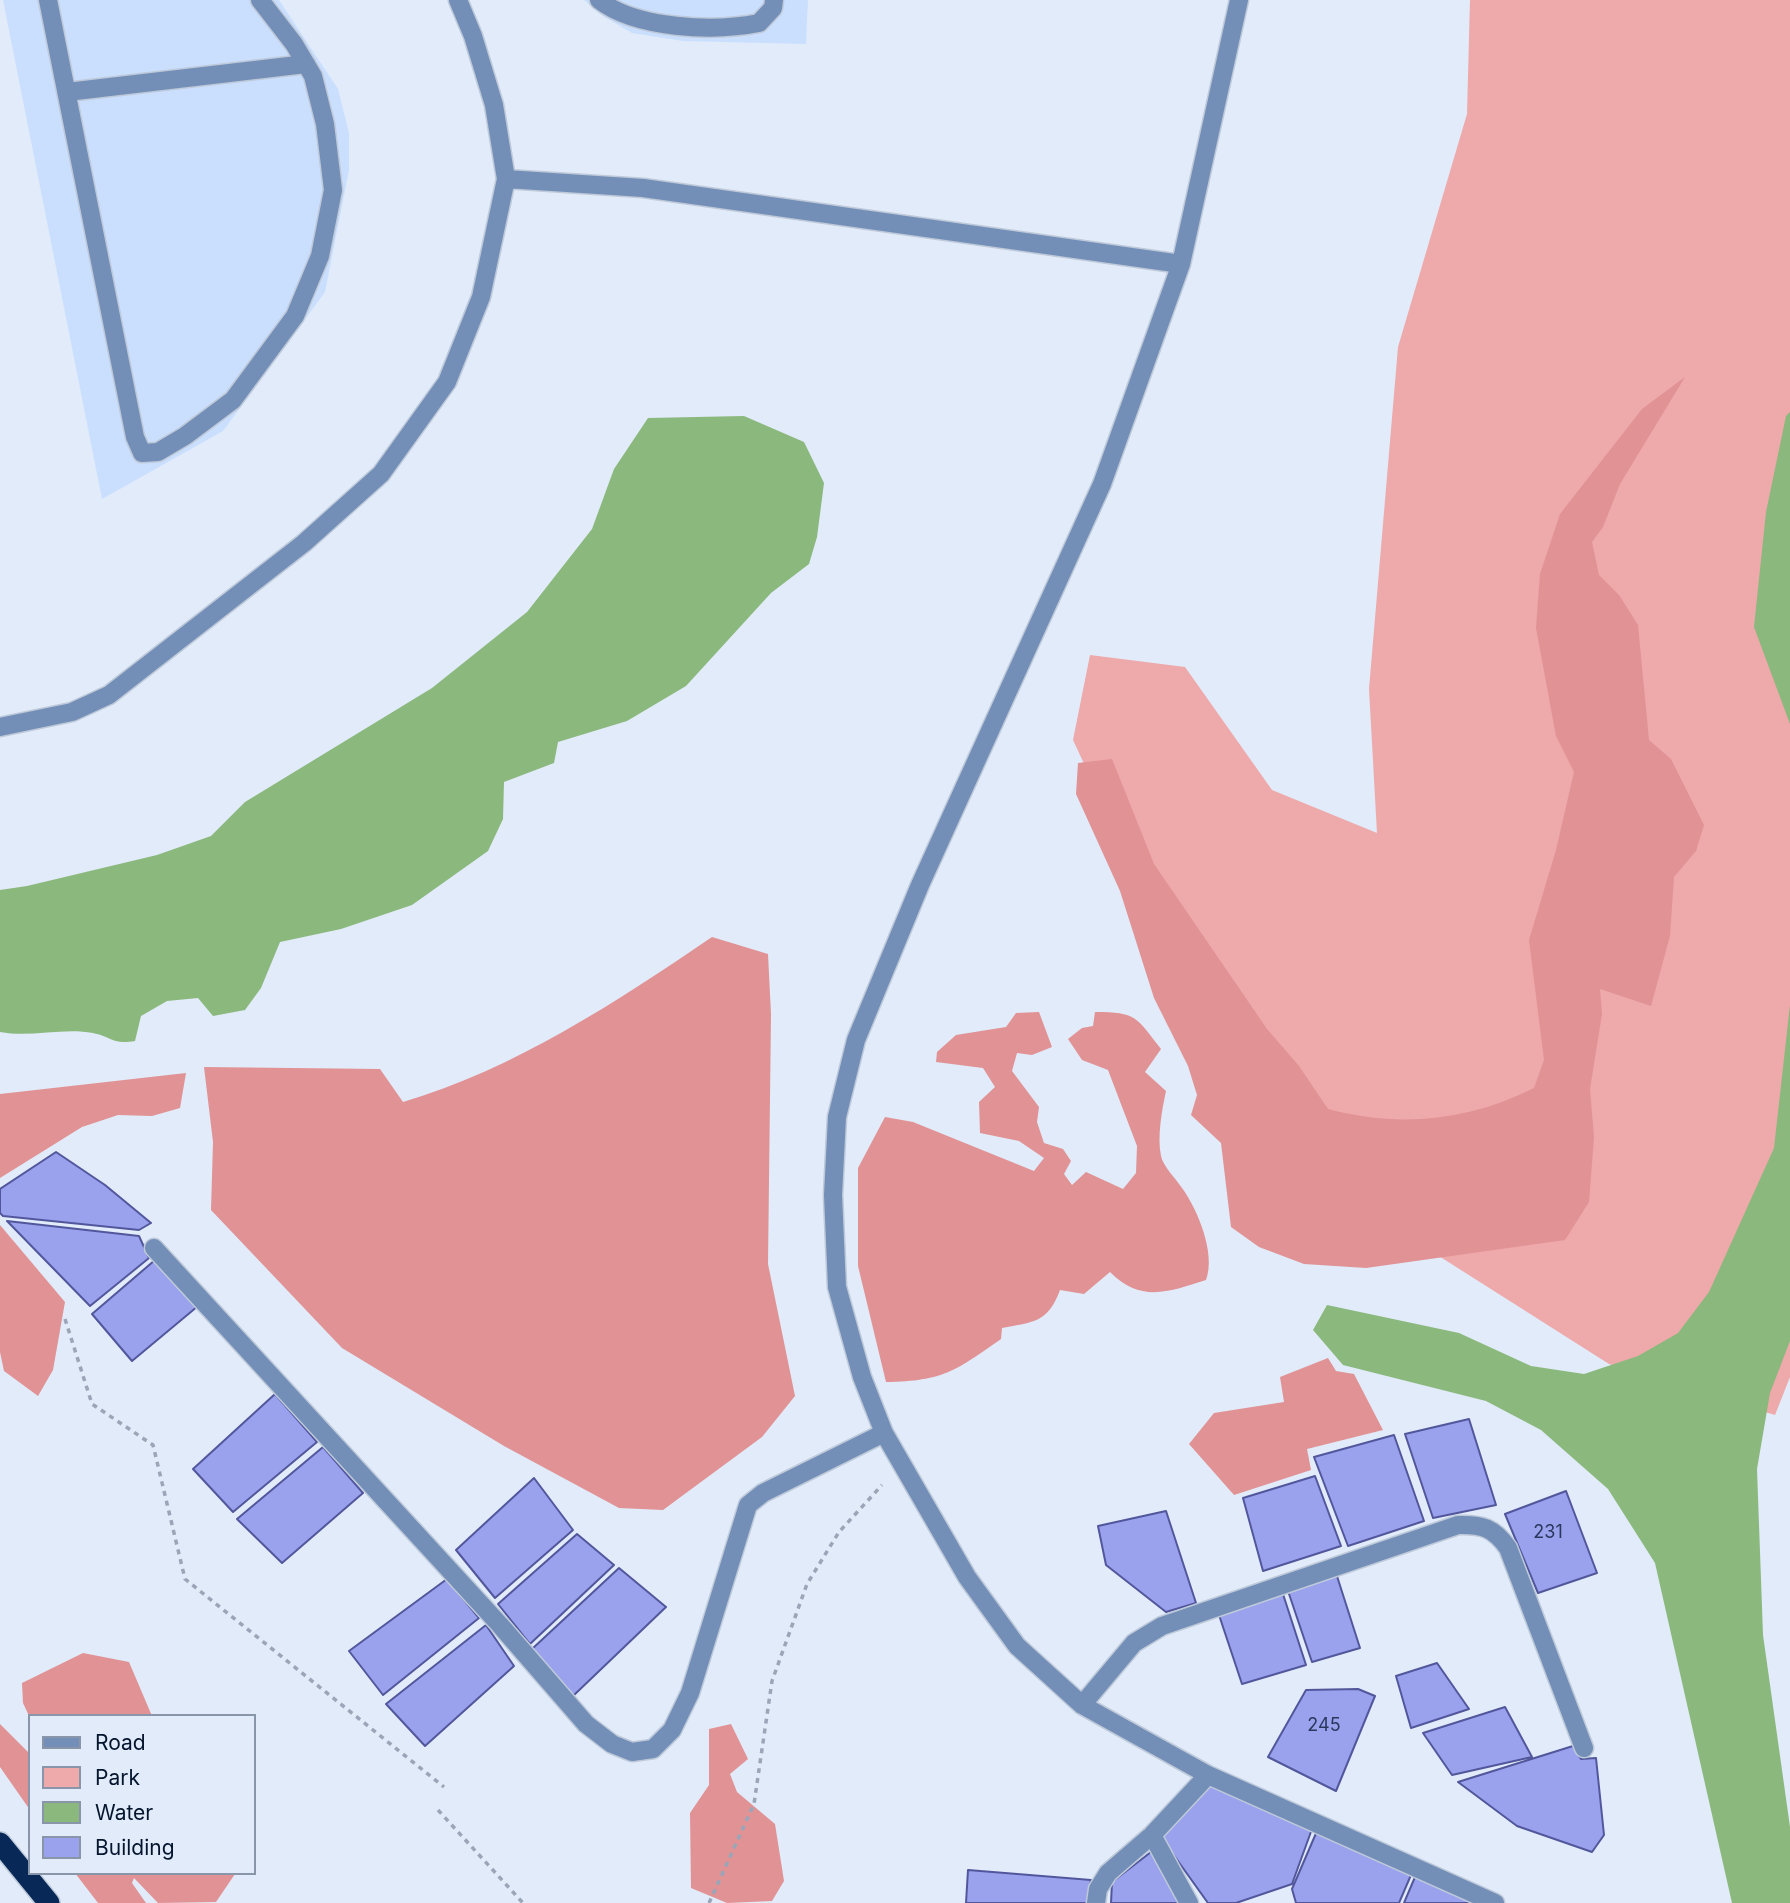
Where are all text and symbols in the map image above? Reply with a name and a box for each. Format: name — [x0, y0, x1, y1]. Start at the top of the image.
house number: 231 — [1533, 1522, 1563, 1544]
legend — [28, 1714, 256, 1875]
house number: 245 — [1307, 1715, 1341, 1737]
text: Road — [95, 1730, 146, 1755]
text: Park — [95, 1765, 140, 1790]
text: Water — [95, 1800, 153, 1825]
text: Building — [95, 1835, 175, 1860]

